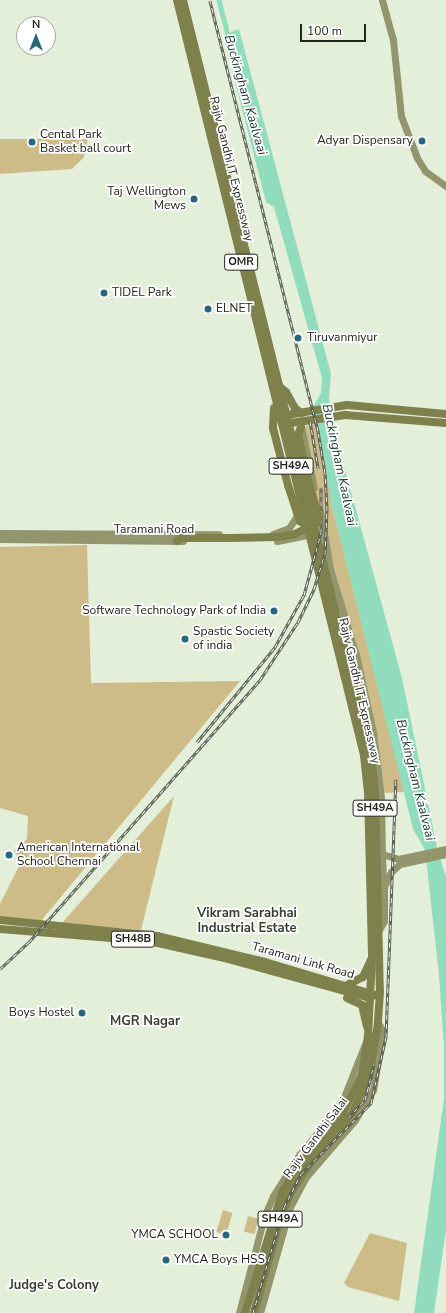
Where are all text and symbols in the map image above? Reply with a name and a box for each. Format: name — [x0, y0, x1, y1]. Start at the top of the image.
north arrow — [16, 16, 56, 56]
scale bar — [302, 16, 368, 42]
text: N — [32, 17, 40, 32]
text: 100 m — [307, 23, 342, 39]
water label: Buckingham Kaalvaai — [220, 33, 270, 157]
street label: Rajiv Gandhi IT Expressway — [206, 95, 256, 243]
place label: Cental Park Basket ball court — [40, 128, 131, 156]
place label: Adyar Dispensary — [317, 134, 413, 148]
marker: Adyar Dispensary — [416, 135, 428, 147]
marker: Cental Park Basket ball court — [27, 137, 37, 147]
place label: Taj Wellington Mews — [107, 185, 186, 213]
marker: Taj Wellington Mews — [189, 194, 199, 204]
road number: OMR — [224, 253, 258, 271]
place label: TIDEL Park — [112, 286, 172, 300]
marker: TIDEL Park — [99, 288, 109, 298]
place label: ELNET — [216, 302, 252, 316]
marker: ELNET — [203, 304, 213, 314]
place label: Tiruvanmiyur — [307, 331, 378, 345]
marker: Tiruvanmiyur — [292, 332, 304, 344]
water label: Buckingham Kaalvaai — [318, 403, 360, 527]
road number: SH49A — [268, 457, 314, 475]
street label: Taramani Road — [114, 523, 194, 537]
place label: Software Technology Park of India — [82, 604, 266, 618]
marker: Software Technology Park of India — [269, 606, 279, 616]
street label: Rajiv Gandhi IT Expressway — [335, 617, 383, 765]
place label: Spastic Society of india — [193, 625, 274, 653]
marker: Spastic Society of india — [180, 634, 190, 644]
water label: Buckingham Kaalvaai — [392, 718, 438, 842]
road number: SH49A — [352, 799, 398, 817]
place label: American International School Chennai — [17, 841, 140, 869]
marker: American International School Chennai — [4, 850, 14, 860]
district label: Vikram Sarabhai Industrial Estate — [197, 906, 297, 937]
road number: SH48B — [110, 930, 156, 948]
street label: Taramani Link Road — [250, 940, 356, 982]
place label: Boys Hostel — [9, 1006, 74, 1020]
marker: Boys Hostel — [77, 1008, 87, 1018]
district label: MGR Nagar — [110, 1013, 180, 1029]
street label: Rajiv Gandhi Salai — [281, 1095, 351, 1181]
road number: SH49A — [257, 1210, 303, 1228]
place label: YMCA SCHOOL — [131, 1228, 218, 1242]
marker: YMCA SCHOOL — [221, 1230, 231, 1240]
place label: YMCA Boys HSS — [174, 1253, 265, 1267]
marker: YMCA Boys HSS — [161, 1255, 171, 1265]
district label: Judge's Colony — [9, 1277, 99, 1293]

